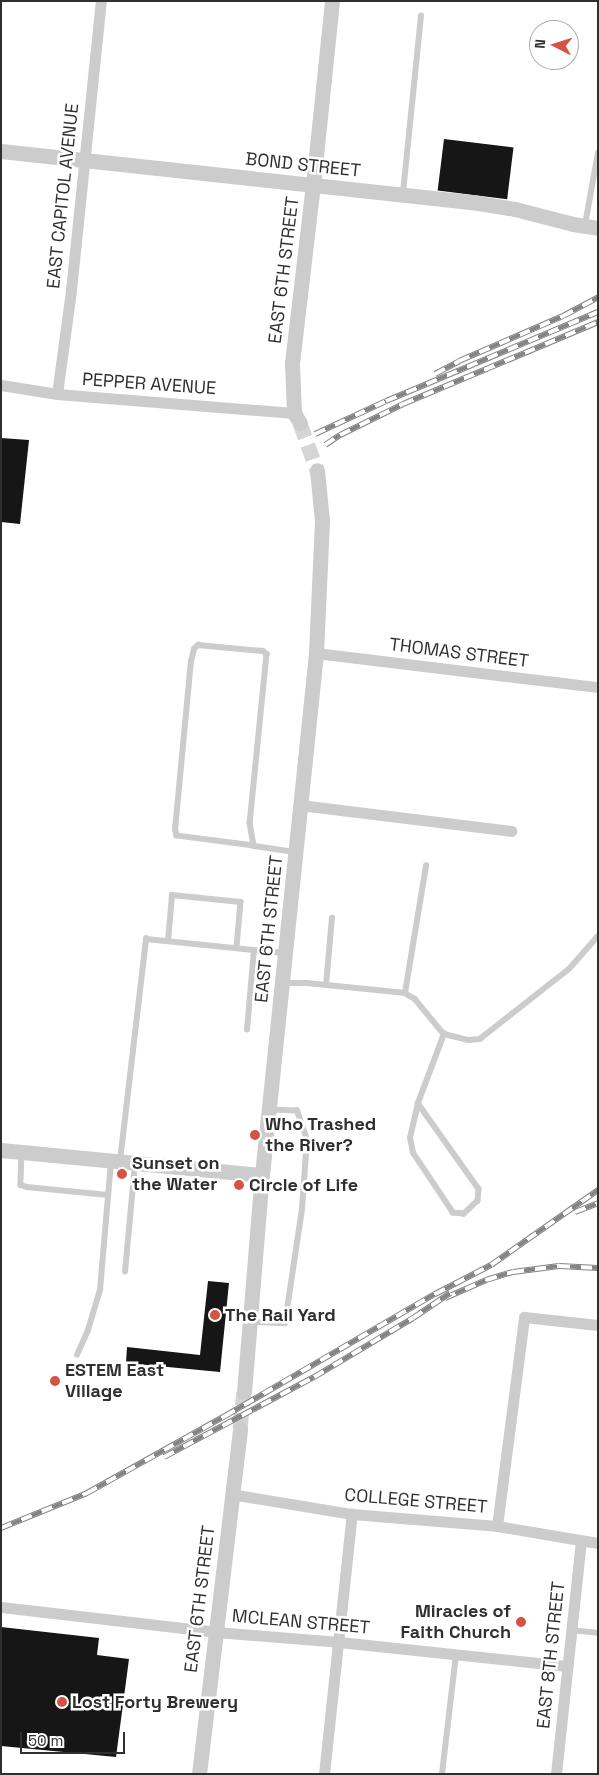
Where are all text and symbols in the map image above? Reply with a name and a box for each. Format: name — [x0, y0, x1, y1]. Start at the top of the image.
north arrow — [529, 20, 579, 70]
text: N — [531, 38, 549, 49]
street label: EAST CAPITOL AVENUE — [42, 102, 84, 290]
street label: BOND STREET — [244, 148, 362, 182]
street label: EAST 6TH STREET — [264, 195, 304, 345]
street label: PEPPER AVENUE — [81, 369, 217, 399]
street label: THOMAS STREET — [388, 634, 530, 672]
street label: EAST 6TH STREET — [251, 854, 287, 1004]
place label: Who Trashed the River? — [265, 1114, 377, 1156]
marker: Who Trashed the River? — [249, 1129, 261, 1141]
place label: Sunset on the Water — [132, 1153, 219, 1196]
marker: Sunset on the Water — [116, 1168, 128, 1180]
place label: Circle of Life — [249, 1174, 358, 1196]
marker: Circle of Life — [233, 1179, 245, 1191]
place label: The Rail Yard — [225, 1304, 336, 1326]
marker: The Rail Yard — [209, 1309, 221, 1321]
place label: ESTEM East Village — [65, 1360, 164, 1402]
marker: ESTEM East Village — [49, 1375, 61, 1387]
street label: COLLEGE STREET — [344, 1484, 488, 1518]
street label: EAST 6TH STREET — [180, 1524, 220, 1674]
street label: EAST 8TH STREET — [532, 1580, 570, 1730]
place label: Miracles of Faith Church — [400, 1601, 511, 1644]
street label: MCLEAN STREET — [231, 1605, 371, 1639]
marker: Miracles of Faith Church — [515, 1616, 527, 1628]
place label: Lost Forty Brewery — [72, 1691, 238, 1713]
marker: Lost Forty Brewery — [56, 1696, 68, 1708]
scale bar — [22, 1722, 128, 1754]
text: 50 m — [28, 1731, 63, 1750]

